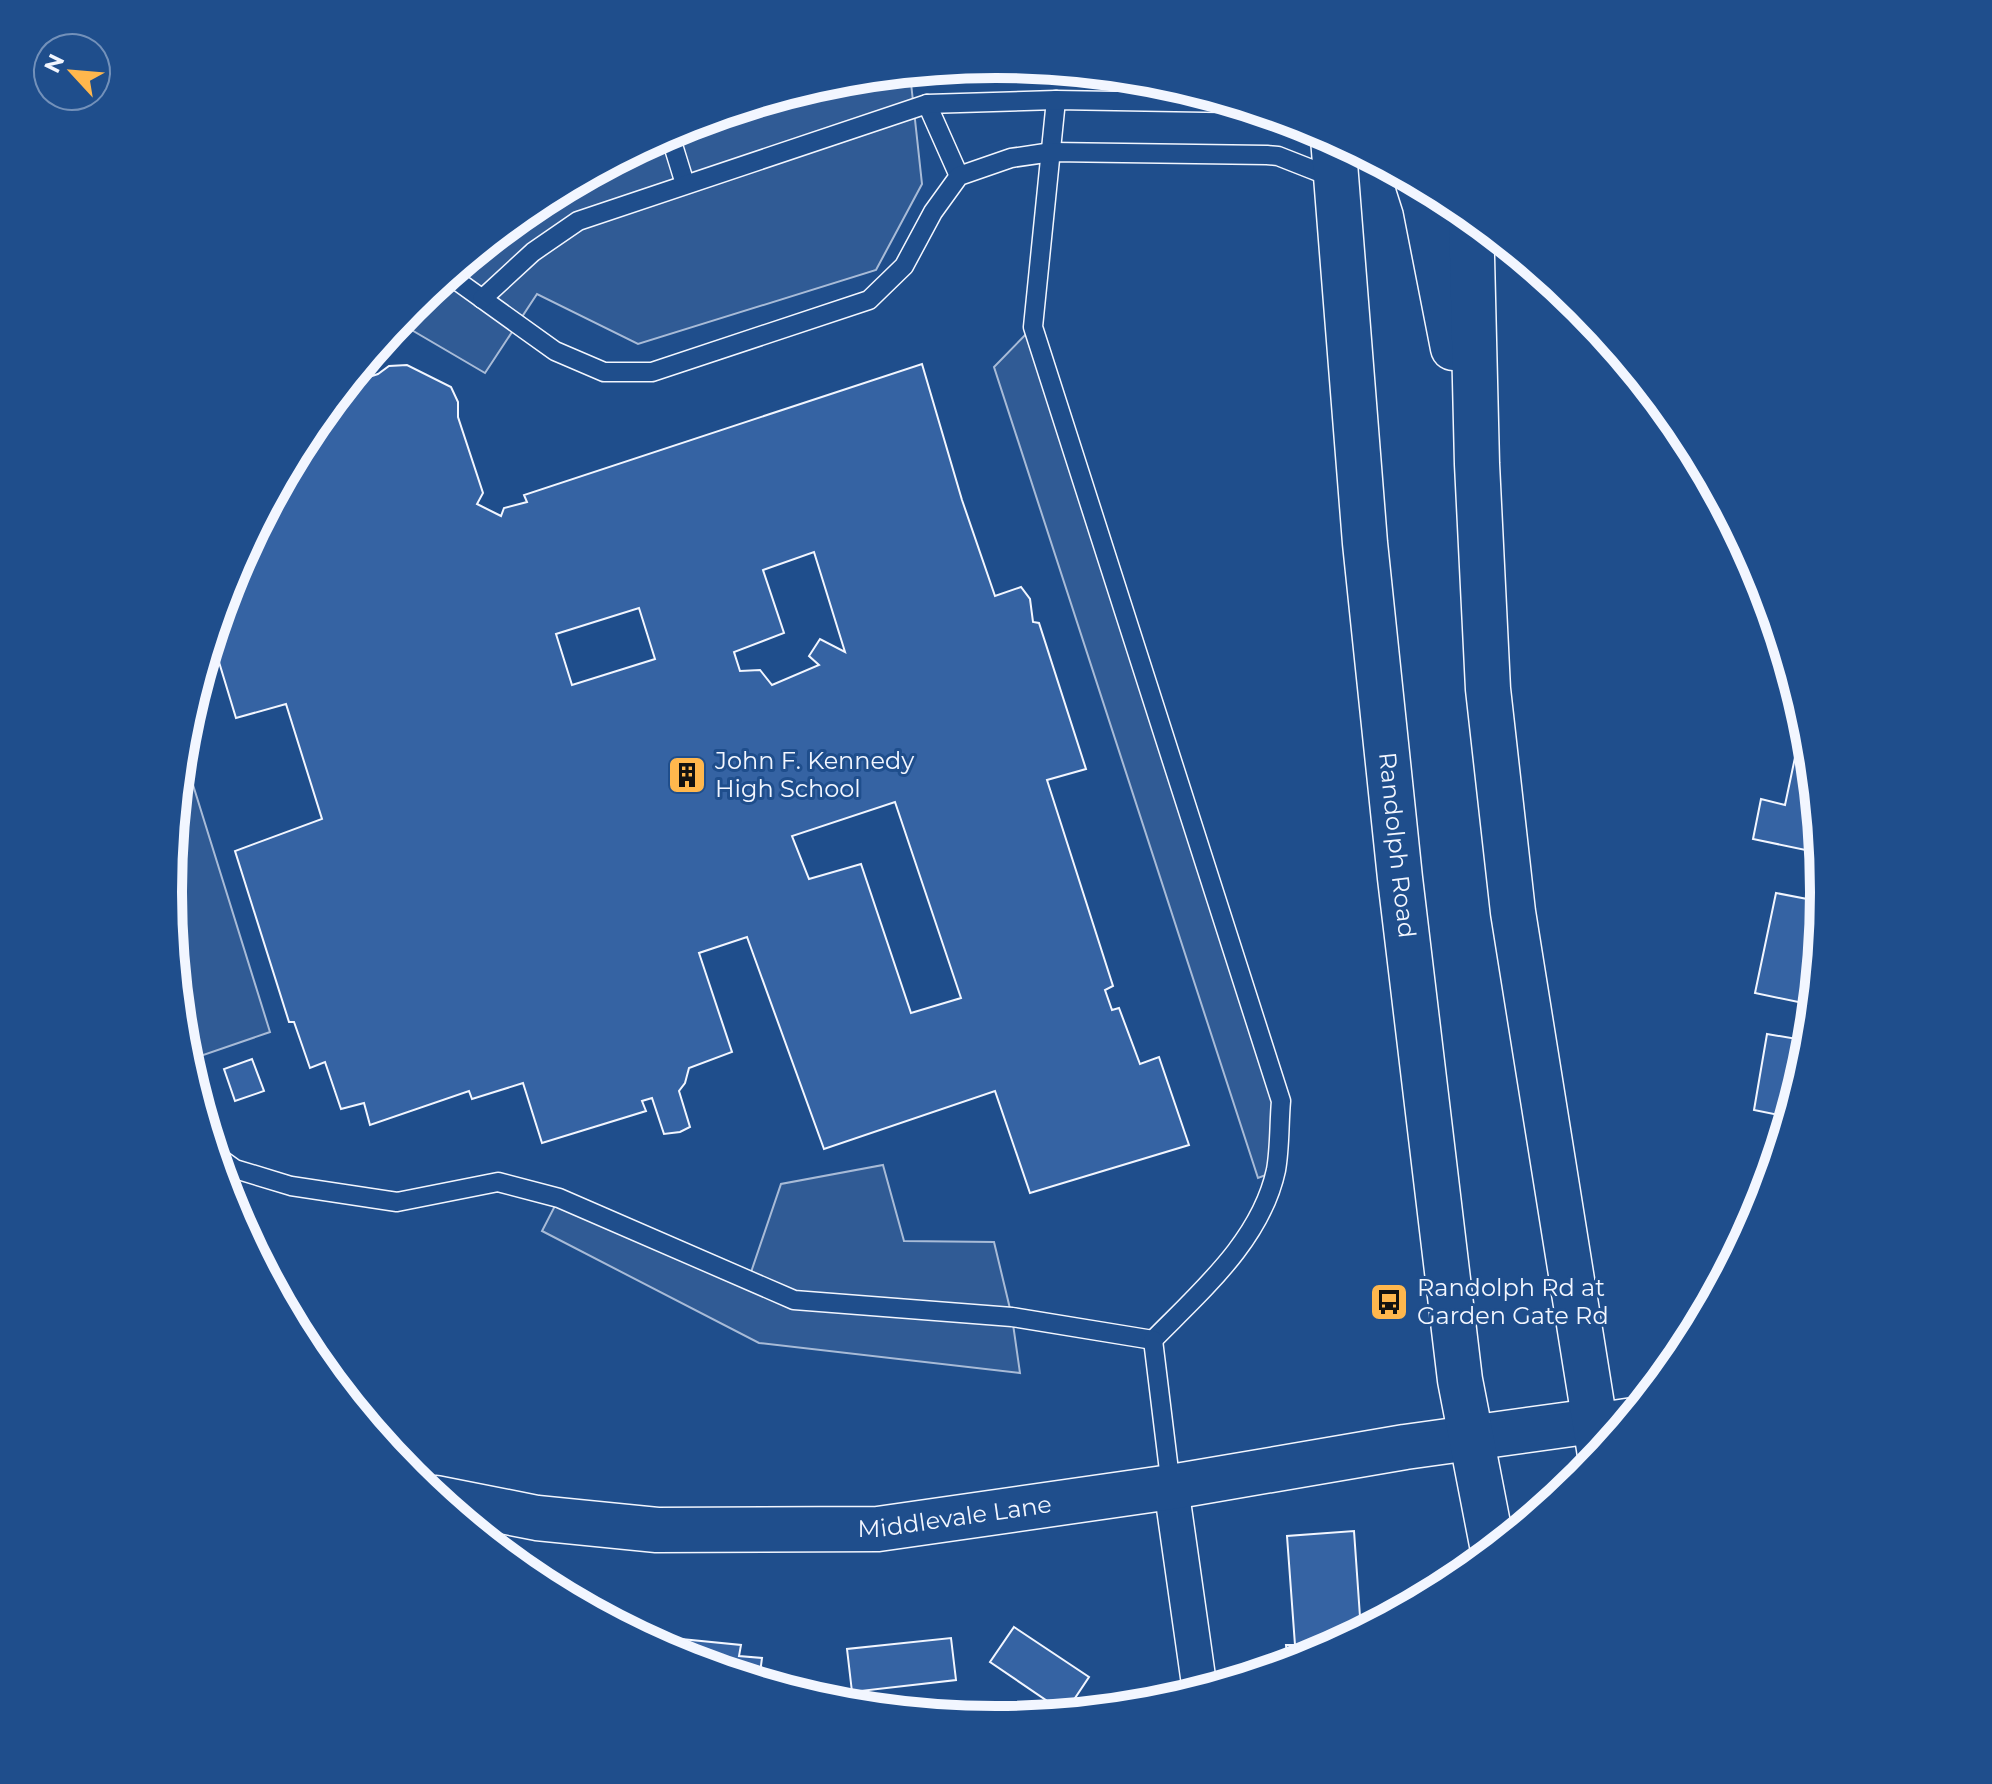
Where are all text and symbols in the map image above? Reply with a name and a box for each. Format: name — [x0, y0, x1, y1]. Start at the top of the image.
north arrow — [32, 32, 112, 112]
text: N — [38, 50, 71, 77]
place label: John F. Kennedy High School — [714, 746, 914, 803]
street label: Randolph Road — [1373, 751, 1422, 940]
building icon: John F. Kennedy High School — [666, 754, 708, 796]
place label: Randolph Rd at Garden Gate Rd — [1417, 1273, 1609, 1330]
bus stop icon: Randolph Rd at Garden Gate Rd — [1368, 1281, 1410, 1323]
street label: Middlevale Lane — [858, 1489, 1054, 1543]

